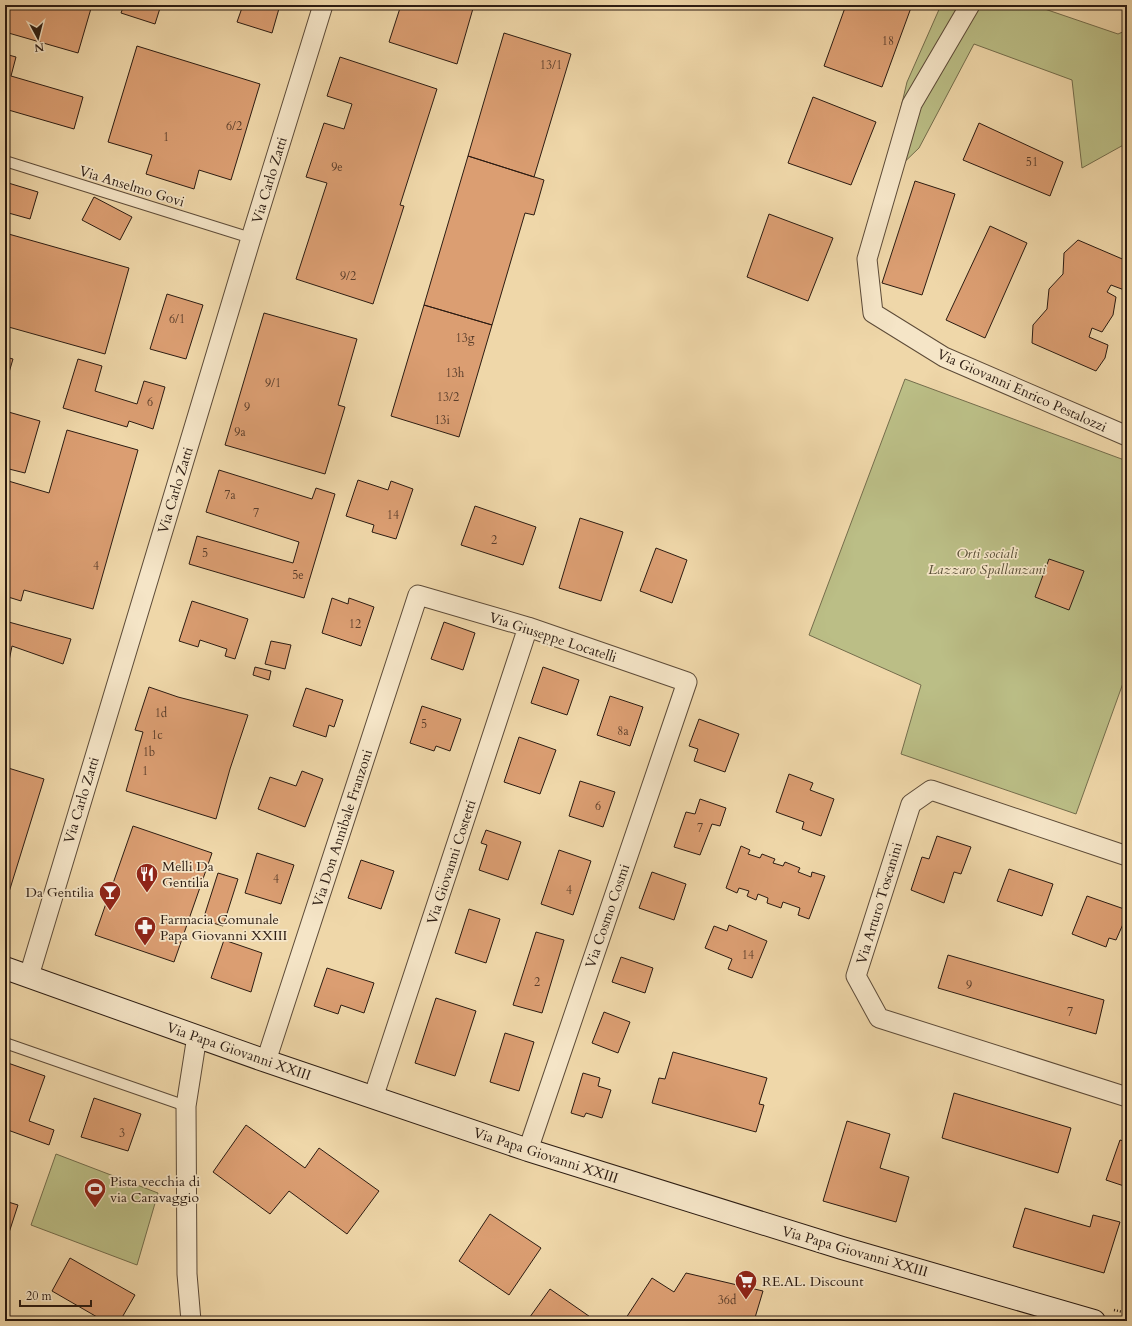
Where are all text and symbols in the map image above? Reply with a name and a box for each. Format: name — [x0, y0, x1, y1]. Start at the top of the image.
north arrow — [18, 18, 58, 58]
house number: 18 — [882, 33, 894, 49]
text: N — [33, 39, 45, 56]
house number: 13/1 — [540, 57, 562, 73]
house number: 6/2 — [226, 118, 242, 134]
house number: 1 — [163, 129, 169, 145]
street label: Via Carlo Zatti — [247, 134, 292, 226]
house number: 51 — [1026, 154, 1038, 170]
house number: 9e — [331, 159, 343, 175]
street label: Via Anselmo Govi — [77, 161, 187, 212]
house number: 9/2 — [340, 268, 356, 284]
house number: 6/1 — [169, 311, 185, 327]
house number: 13g — [455, 330, 475, 346]
street label: Via Giovanni Enrico Pestalozzi — [934, 344, 1110, 437]
house number: 13h — [446, 365, 465, 381]
house number: 9/1 — [265, 375, 281, 391]
house number: 13/2 — [437, 389, 459, 405]
house number: 6 — [147, 394, 153, 410]
house number: 9 — [244, 399, 250, 415]
house number: 13i — [434, 412, 450, 428]
house number: 9a — [234, 424, 246, 440]
street label: Via Carlo Zatti — [153, 444, 198, 536]
house number: 7a — [224, 487, 236, 503]
house number: 7 — [253, 505, 259, 521]
house number: 14 — [387, 507, 399, 523]
house number: 2 — [491, 532, 497, 548]
park label: Orti sociali Lazzaro Spallanzani — [928, 544, 1046, 579]
house number: 5 — [202, 545, 208, 561]
house number: 4 — [93, 558, 99, 574]
house number: 5e — [292, 567, 304, 583]
street label: Via Giuseppe Locatelli — [487, 608, 619, 667]
house number: 12 — [349, 616, 361, 632]
house number: 1d — [155, 705, 168, 721]
house number: 5 — [421, 716, 427, 732]
house number: 8a — [617, 723, 629, 739]
house number: 1c — [151, 727, 163, 743]
house number: 1b — [143, 744, 155, 760]
street label: Via Don Annibale Franzoni — [308, 747, 377, 909]
street label: Via Carlo Zatti — [59, 754, 104, 846]
house number: 1 — [142, 763, 148, 779]
street label: Via Giovanni Costetti — [422, 797, 481, 927]
house number: 6 — [595, 798, 601, 814]
house number: 7 — [697, 820, 703, 836]
street label: Via Arturo Toscanini — [852, 840, 907, 966]
place label: Melli Da Gentilia — [162, 857, 214, 892]
restaurant icon: Melli Da Gentilia — [134, 861, 160, 894]
street label: Via Cosmo Cosmi — [581, 862, 634, 971]
house number: 4 — [273, 871, 279, 887]
bar icon: Da Gentilia — [97, 879, 123, 912]
house number: 4 — [566, 882, 572, 898]
place label: Da Gentilia — [26, 883, 94, 902]
place label: Farmacia Comunale Papa Giovanni XXIII — [160, 910, 288, 945]
pharmacy icon: Farmacia Comunale Papa Giovanni XXIII — [132, 914, 158, 947]
house number: 14 — [742, 947, 754, 963]
house number: 2 — [534, 974, 540, 990]
house number: 9 — [966, 977, 972, 993]
house number: 7 — [1067, 1004, 1073, 1020]
street label: Via Papa Giovanni XXIII — [164, 1018, 314, 1085]
street label: Via Papa Giovanni XXIII — [471, 1123, 621, 1188]
house number: 3 — [119, 1125, 125, 1141]
place label: Pista vecchia di via Caravaggio — [110, 1172, 200, 1207]
sports icon: Pista vecchia di via Caravaggio — [82, 1176, 108, 1209]
street label: Via Papa Giovanni XXIII — [780, 1221, 930, 1282]
supermarket icon: RE.AL. Discount — [733, 1268, 759, 1301]
place label: RE.AL. Discount — [762, 1272, 864, 1291]
scale bar — [20, 1282, 91, 1308]
text: 20 m — [26, 1288, 53, 1304]
house number: 36d — [718, 1292, 737, 1308]

